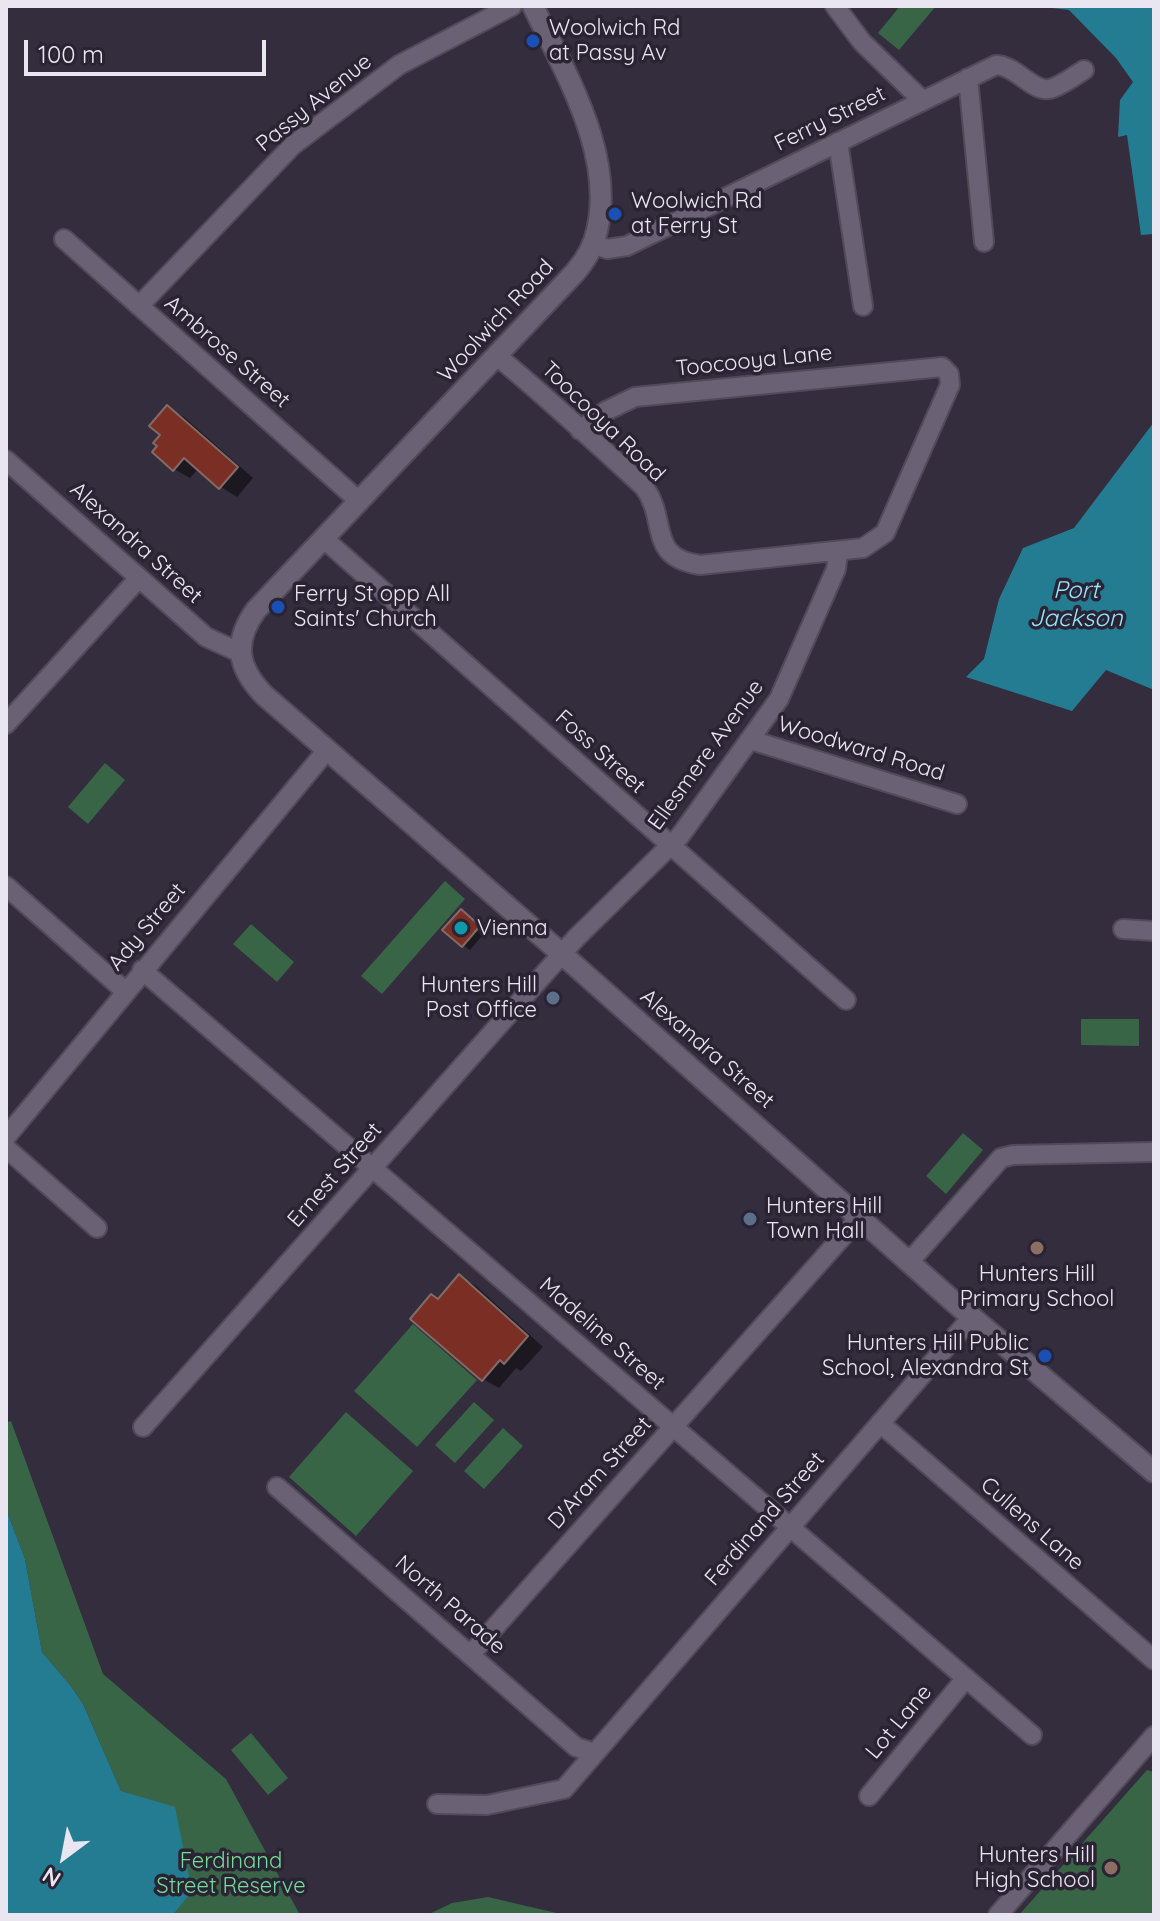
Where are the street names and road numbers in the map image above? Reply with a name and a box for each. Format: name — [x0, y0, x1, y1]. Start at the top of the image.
street label: Passy Avenue — [251, 48, 377, 158]
street label: Ferry Street — [770, 81, 890, 157]
street label: Woolwich Road — [432, 254, 560, 388]
street label: Ambrose Street — [159, 290, 295, 414]
street label: Toocooya Lane — [674, 340, 834, 382]
street label: Toocooya Road — [536, 356, 670, 488]
street label: Alexandra Street — [64, 477, 208, 609]
street label: Ellesmere Avenue — [643, 675, 769, 835]
street label: Foss Street — [549, 705, 651, 799]
street label: Woodward Road — [775, 711, 947, 787]
street label: Ady Street — [103, 878, 191, 976]
street label: Alexandra Street — [635, 984, 779, 1114]
street label: Ernest Street — [282, 1117, 388, 1233]
street label: Madeline Street — [534, 1272, 670, 1396]
street label: D'Aram Street — [543, 1411, 657, 1535]
street label: Ferdinand Street — [700, 1447, 830, 1591]
street label: Cullens Lane — [975, 1472, 1089, 1576]
street label: North Parade — [390, 1550, 510, 1660]
street label: Lot Lane — [860, 1680, 938, 1764]

